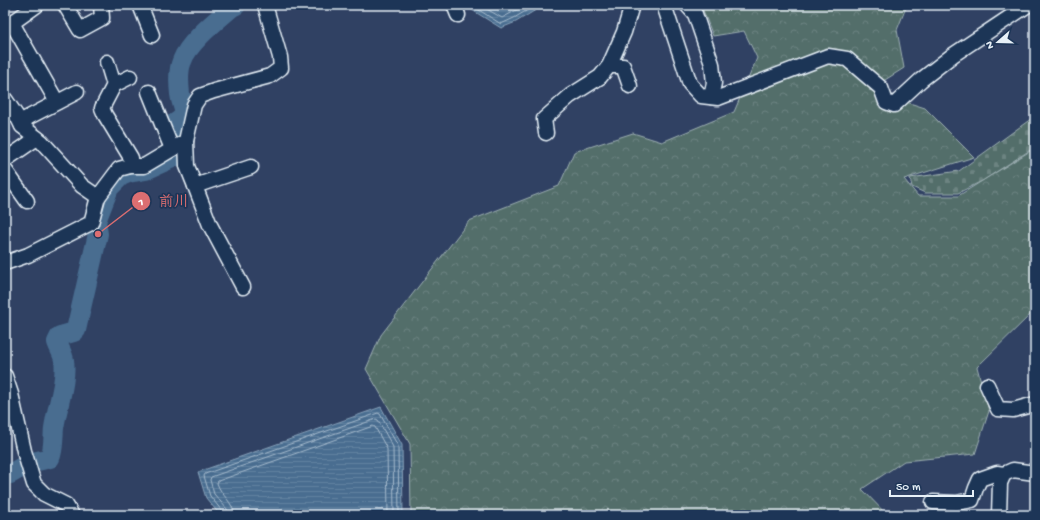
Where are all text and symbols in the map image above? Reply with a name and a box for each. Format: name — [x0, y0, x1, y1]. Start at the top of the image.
north arrow — [978, 22, 1018, 62]
text: N — [984, 39, 997, 50]
callout: 前川 — [131, 188, 197, 215]
text: 前川 — [159, 193, 189, 212]
text: 1 — [138, 196, 144, 210]
scale bar — [890, 472, 973, 498]
text: 50 m — [896, 481, 921, 495]

